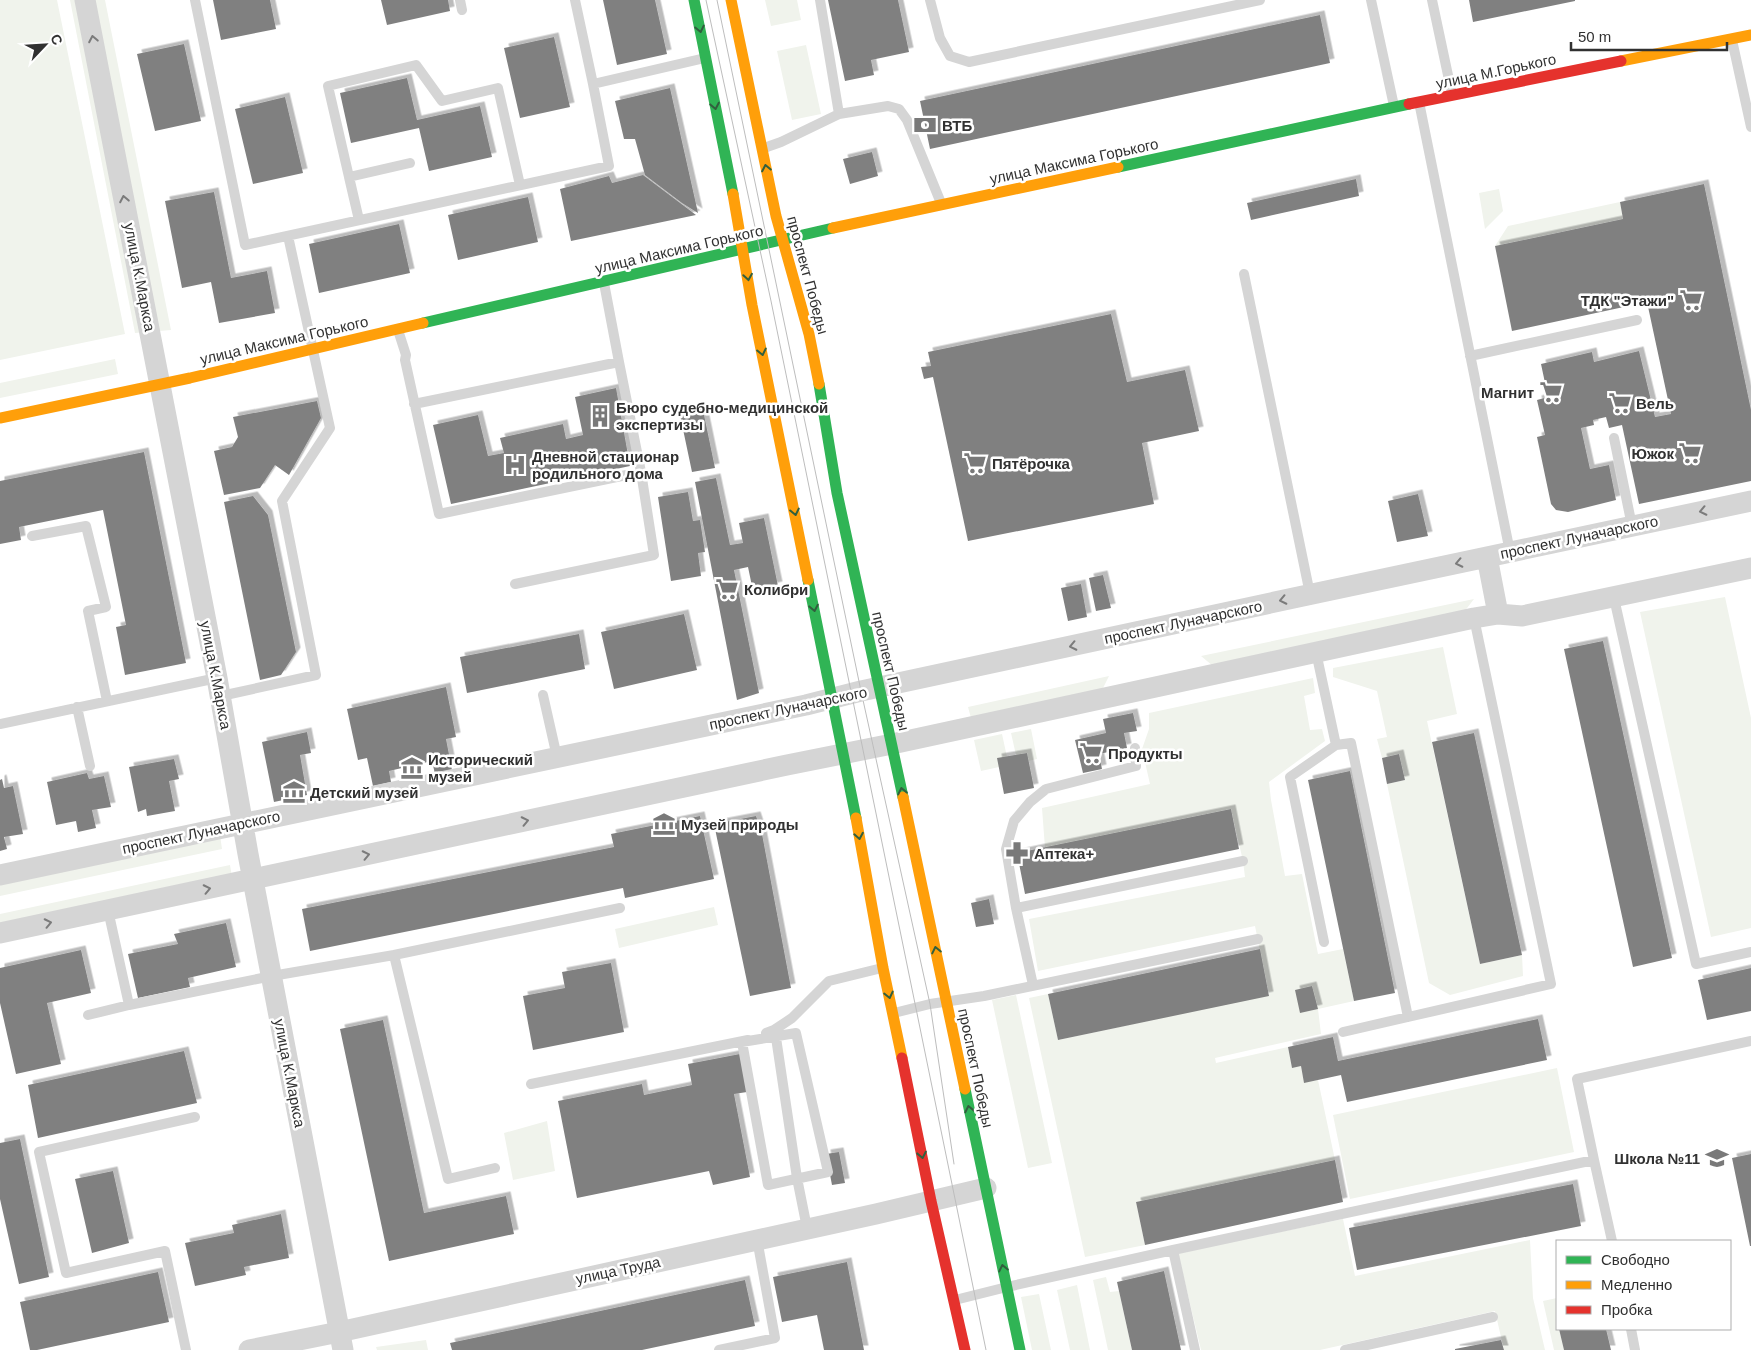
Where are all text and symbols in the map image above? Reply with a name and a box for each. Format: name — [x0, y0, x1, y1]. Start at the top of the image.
north arrow — [20, 20, 70, 70]
scale bar — [1571, 20, 1727, 52]
one-way arrow — [694, 25, 705, 34]
text: 50 m — [1578, 28, 1611, 45]
text: С — [47, 32, 66, 47]
one-way arrow — [88, 35, 98, 44]
street label: улица М.Горького — [1434, 50, 1558, 92]
one-way arrow — [710, 102, 720, 110]
bank icon: ВТБ — [912, 112, 938, 138]
place label: ВТБ — [942, 117, 972, 134]
street label: улица Максима Горького — [988, 135, 1160, 187]
one-way arrow — [762, 164, 772, 172]
one-way arrow — [119, 194, 130, 203]
street label: проспект Победы — [784, 214, 832, 336]
street label: улица К.Маркса — [121, 221, 159, 333]
street label: улица Максима Горького — [593, 221, 765, 277]
one-way arrow — [742, 274, 753, 282]
supermarket icon: ТДК "Этажи" — [1678, 287, 1704, 313]
place label: ТДК "Этажи" — [1581, 292, 1674, 309]
street label: улица Максима Горького — [198, 312, 370, 368]
one-way arrow — [756, 348, 767, 357]
supermarket icon: Магнит — [1538, 379, 1564, 405]
place label: Магнит — [1481, 384, 1534, 401]
supermarket icon: Вель — [1607, 390, 1633, 416]
place label: Вель — [1636, 395, 1674, 412]
place label: Бюро судебно-медицинской экспертизы — [616, 399, 828, 433]
building icon: Бюро судебно-медицинской экспертизы — [587, 403, 613, 429]
supermarket icon: Южок — [1677, 440, 1703, 466]
place label: Южок — [1631, 445, 1674, 462]
place label: Дневной стационар родильного дома — [532, 448, 679, 482]
supermarket icon: Пятёрочка — [962, 450, 988, 476]
hospital icon: Дневной стационар родильного дома — [502, 452, 528, 478]
place label: Пятёрочка — [992, 455, 1070, 472]
one-way arrow — [1699, 505, 1708, 516]
one-way arrow — [789, 507, 799, 516]
street label: проспект Луначарского — [1499, 512, 1659, 562]
one-way arrow — [1454, 557, 1463, 568]
supermarket icon: Колибри — [714, 576, 740, 602]
place label: Колибри — [744, 581, 808, 598]
one-way arrow — [1278, 594, 1287, 605]
street label: проспект Луначарского — [1103, 597, 1263, 647]
one-way arrow — [808, 603, 819, 612]
street label: проспект Победы — [869, 610, 913, 732]
street label: улица К.Маркса — [197, 619, 235, 731]
one-way arrow — [1068, 640, 1077, 651]
street label: проспект Луначарского — [708, 683, 868, 733]
supermarket icon: Продукты — [1078, 740, 1104, 766]
place label: Продукты — [1108, 745, 1183, 762]
place label: Исторический музей — [428, 751, 533, 785]
museum icon: Исторический музей — [399, 755, 425, 781]
museum icon: Детский музей — [281, 779, 307, 805]
place label: Детский музей — [310, 784, 419, 801]
one-way arrow — [897, 787, 908, 795]
street label: проспект Луначарского — [121, 807, 281, 857]
museum icon: Музей природы — [651, 811, 677, 837]
one-way arrow — [520, 816, 529, 827]
place label: Музей природы — [681, 816, 799, 833]
one-way arrow — [853, 831, 863, 840]
pharmacy icon: Аптека+ — [1004, 840, 1030, 866]
place label: Аптека+ — [1034, 845, 1094, 862]
one-way arrow — [361, 851, 370, 861]
one-way arrow — [202, 884, 211, 895]
one-way arrow — [43, 918, 52, 928]
one-way arrow — [931, 946, 941, 954]
one-way arrow — [884, 991, 894, 1000]
street label: проспект Победы — [955, 1007, 997, 1129]
street label: улица К.Маркса — [271, 1017, 309, 1129]
one-way arrow — [964, 1105, 975, 1114]
school or university icon: Школа №11 — [1704, 1145, 1730, 1171]
one-way arrow — [916, 1150, 927, 1159]
place label: Школа №11 — [1614, 1150, 1700, 1167]
legend — [1556, 1240, 1731, 1330]
text: Свободно — [1601, 1251, 1670, 1268]
street label: улица Труда — [574, 1253, 662, 1287]
one-way arrow — [998, 1264, 1009, 1272]
text: Медленно — [1601, 1276, 1672, 1293]
text: Пробка — [1601, 1301, 1653, 1318]

